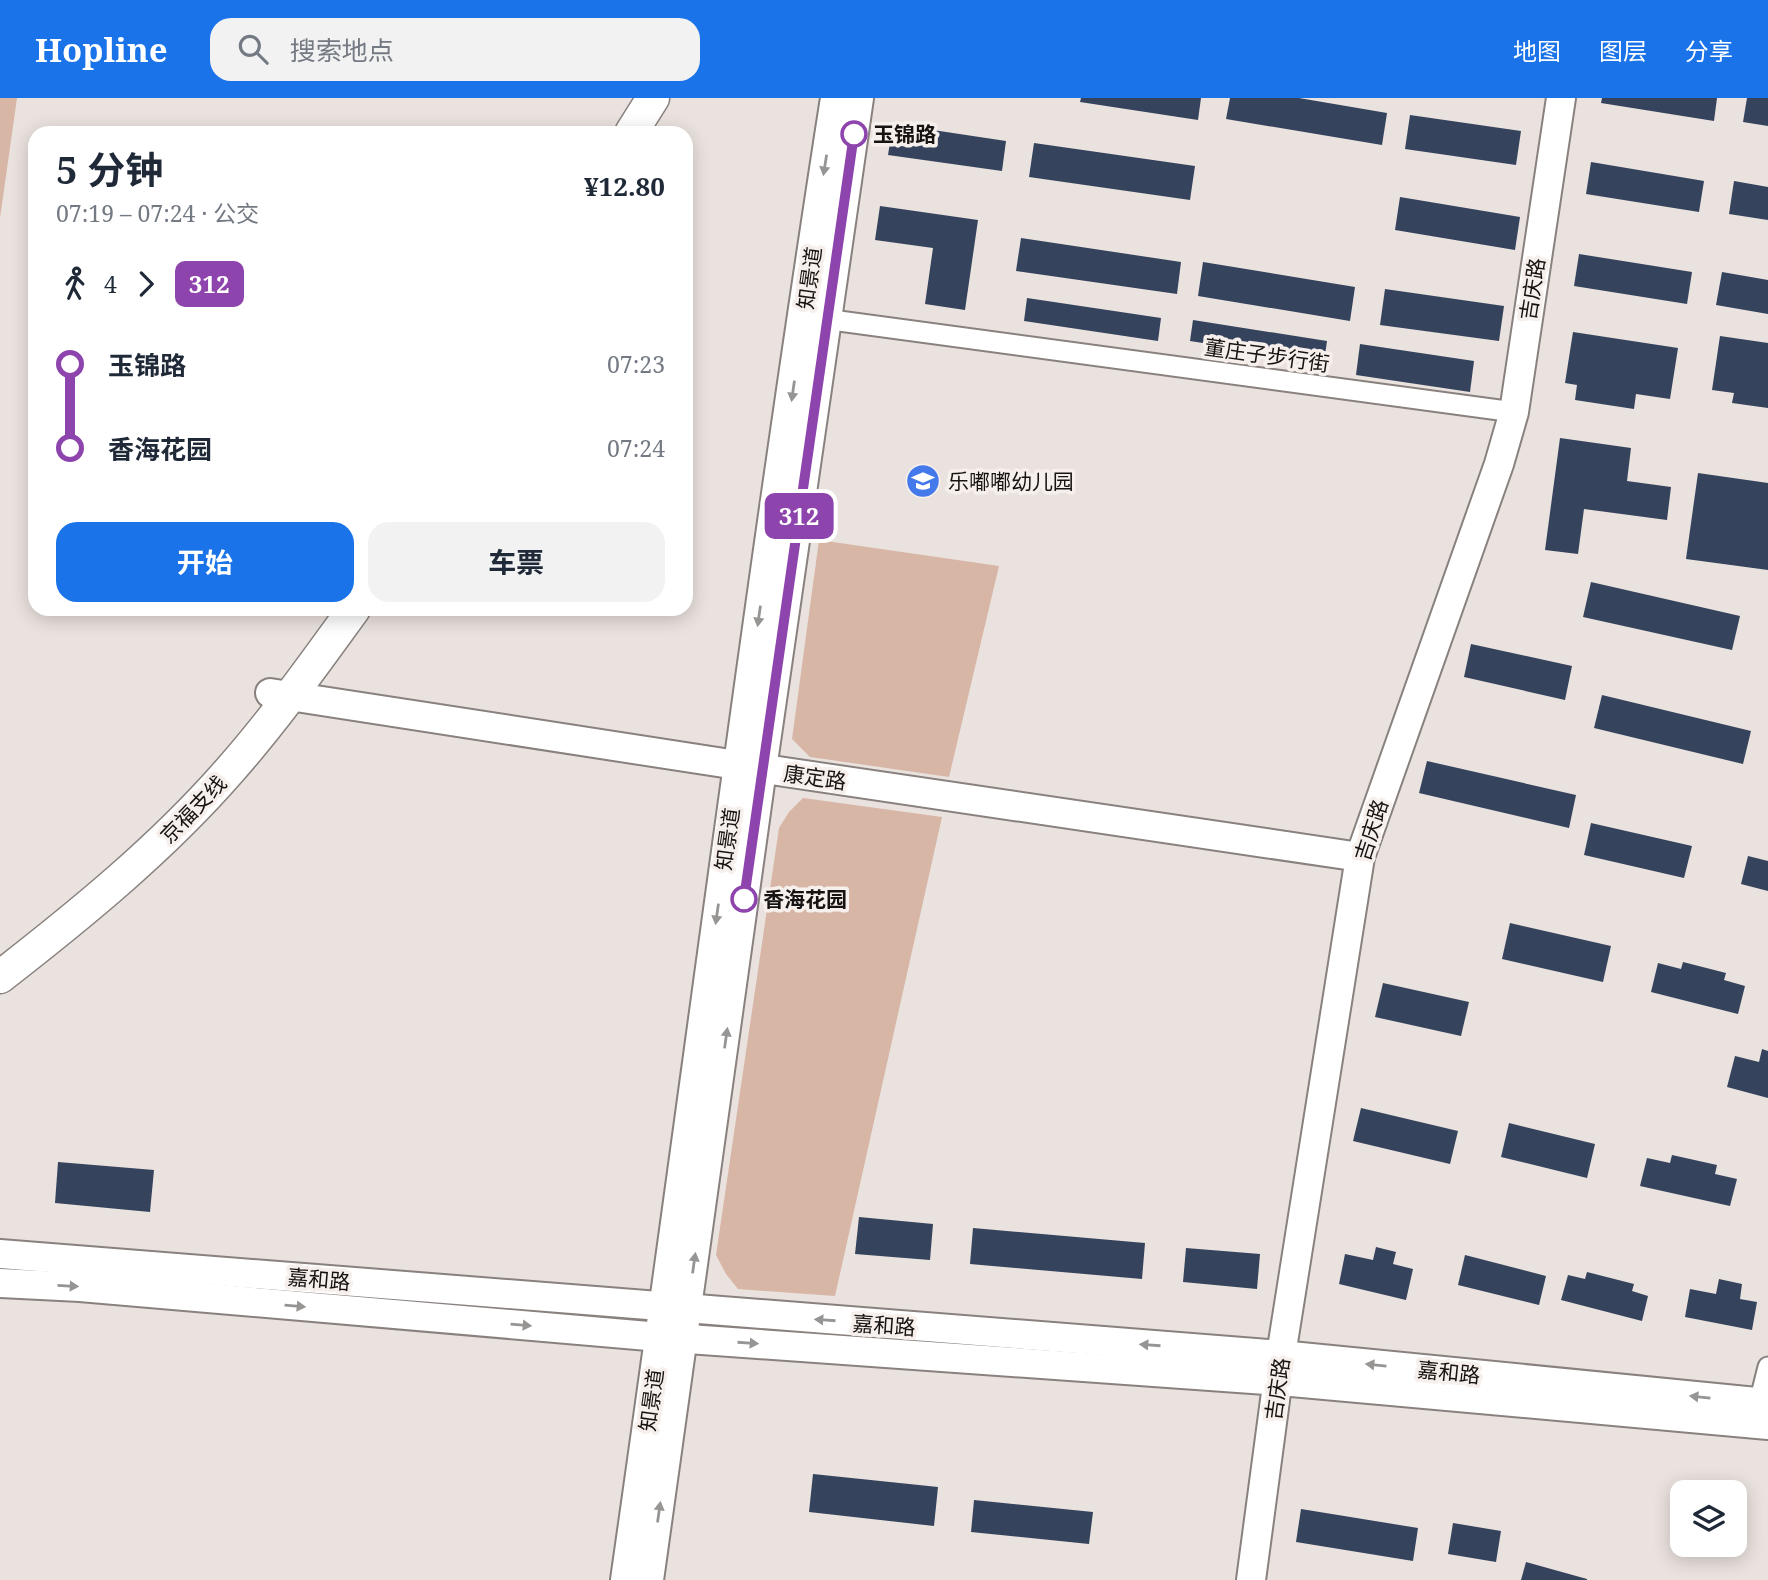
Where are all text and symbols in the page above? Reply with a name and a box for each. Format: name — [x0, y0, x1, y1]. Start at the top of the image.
search box — [210, 18, 700, 81]
text: Hopline — [35, 27, 168, 72]
icon: search — [234, 30, 272, 68]
text: 搜索地点 — [290, 32, 394, 68]
text: 地图 — [1513, 34, 1561, 67]
text: 图层 — [1599, 34, 1647, 67]
text: 分享 — [1685, 34, 1733, 67]
place label: 玉锦路 — [873, 120, 936, 148]
marker: 玉锦路 — [841, 121, 867, 147]
text: 5 分钟 — [56, 143, 163, 195]
one-way arrow — [819, 155, 830, 177]
text: ¥12.80 — [584, 168, 665, 204]
text: 07:19 – 07:24 · 公交 — [56, 197, 259, 229]
street label: 知景道 — [791, 245, 827, 311]
street label: 吉庆路 — [1513, 256, 1551, 322]
icon: walk — [56, 265, 94, 303]
icon: forward — [127, 265, 165, 303]
text: 312 — [189, 267, 230, 300]
text: 4 — [104, 268, 117, 300]
street label: 董庄子步行街 — [1203, 332, 1331, 378]
text: 玉锦路 — [108, 347, 186, 383]
text: 07:23 — [607, 348, 665, 380]
one-way arrow — [787, 380, 798, 402]
text: 香海花园 — [108, 431, 212, 467]
text: 07:24 — [607, 432, 665, 464]
school or university icon: 乐嘟嘟幼儿园 — [904, 462, 942, 500]
place label: 乐嘟嘟幼儿园 — [948, 467, 1074, 495]
line badge: 312 — [759, 493, 839, 539]
text: 312 — [779, 499, 819, 532]
button: 开始 — [56, 522, 354, 602]
button: 车票 — [368, 522, 665, 602]
one-way arrow — [754, 605, 765, 627]
street label: 康定路 — [782, 759, 848, 795]
street label: 京福支线 — [154, 769, 232, 849]
street label: 吉庆路 — [1348, 796, 1394, 864]
street label: 知景道 — [709, 806, 745, 872]
place label: 香海花园 — [763, 885, 847, 913]
marker: 香海花园 — [731, 886, 757, 912]
one-way arrow — [712, 903, 723, 925]
one-way arrow — [720, 1026, 731, 1048]
one-way arrow — [689, 1252, 700, 1274]
street label: 嘉和路 — [286, 1262, 352, 1296]
one-way arrow — [57, 1281, 79, 1292]
one-way arrow — [284, 1301, 306, 1312]
street label: 嘉和路 — [852, 1309, 916, 1341]
one-way arrow — [814, 1314, 836, 1325]
one-way arrow — [511, 1320, 533, 1331]
one-way arrow — [737, 1338, 759, 1349]
one-way arrow — [1138, 1339, 1160, 1350]
street label: 嘉和路 — [1416, 1355, 1482, 1389]
street label: 吉庆路 — [1259, 1356, 1295, 1422]
one-way arrow — [1365, 1359, 1387, 1370]
street label: 知景道 — [633, 1367, 669, 1433]
one-way arrow — [1689, 1391, 1711, 1402]
map controls — [1670, 1480, 1747, 1557]
button: layers — [1670, 1480, 1747, 1557]
one-way arrow — [653, 1501, 664, 1523]

